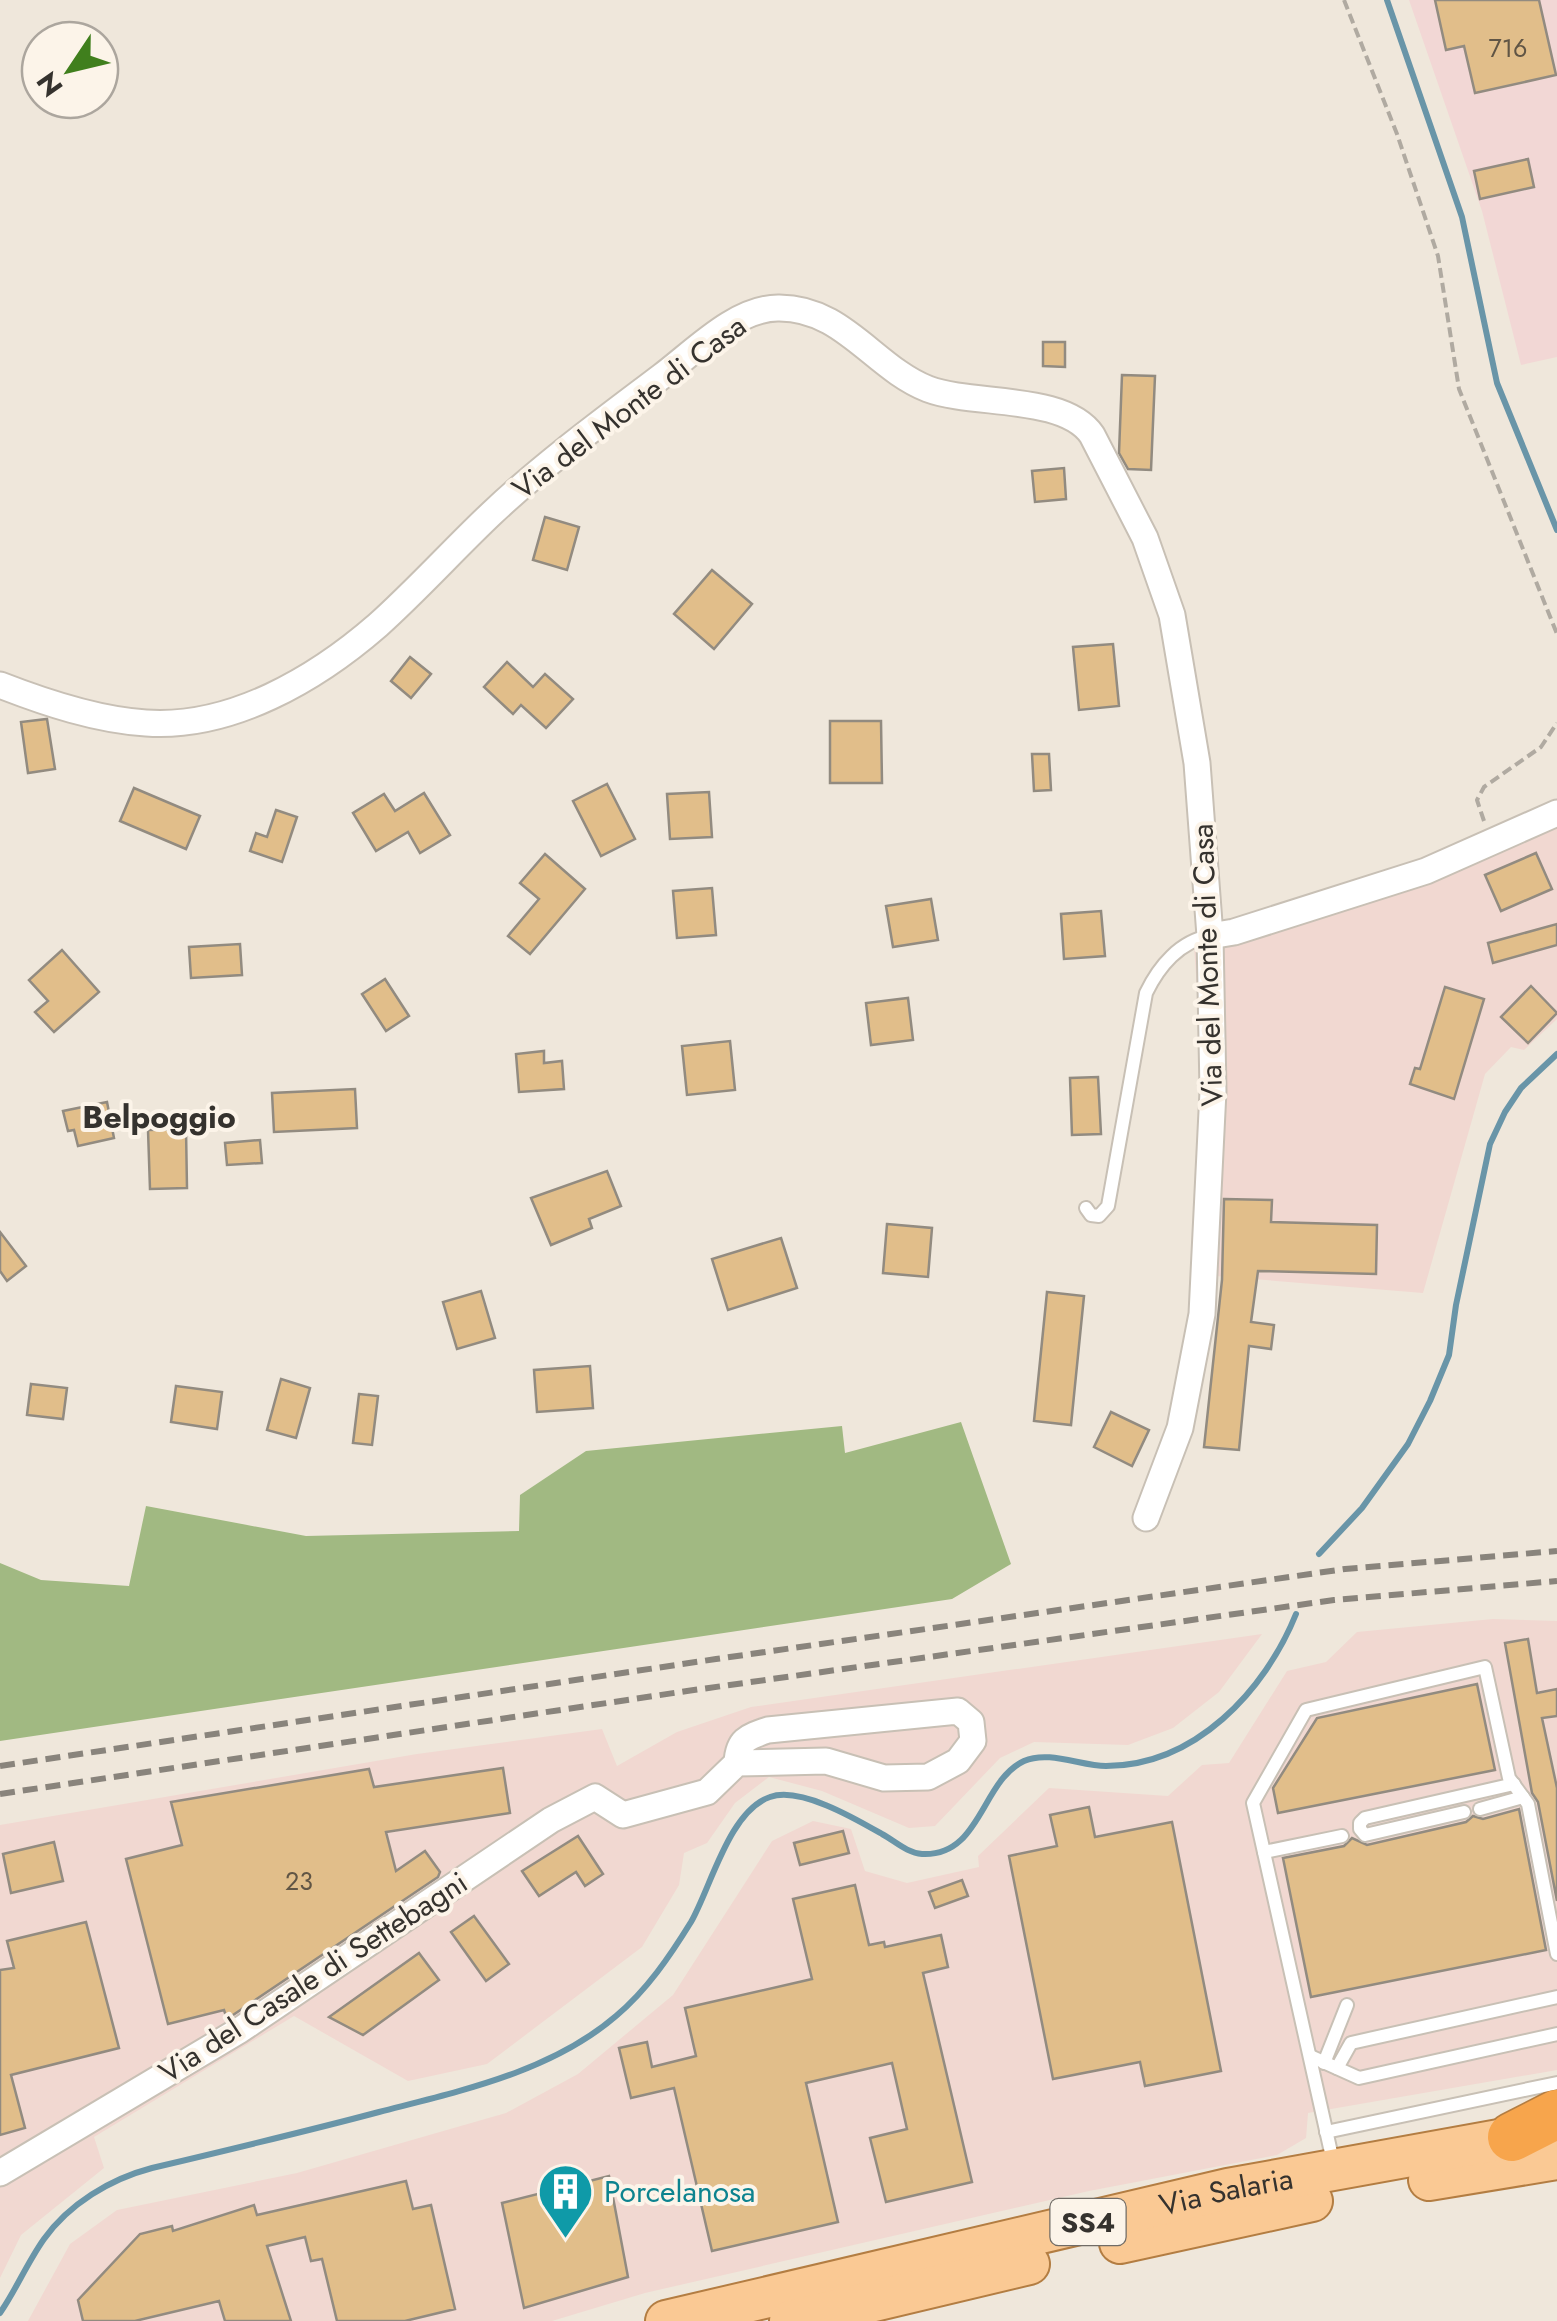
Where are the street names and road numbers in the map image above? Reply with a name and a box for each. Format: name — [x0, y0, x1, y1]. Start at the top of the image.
street label: Via del Monte di Casa — [503, 305, 755, 509]
street label: Via del Monte di Casa — [1181, 823, 1233, 1107]
street label: Via del Casale di Settebagni — [150, 1861, 476, 2093]
street label: Via Salaria — [1155, 2156, 1296, 2226]
road number: SS4 — [1050, 2199, 1126, 2245]

